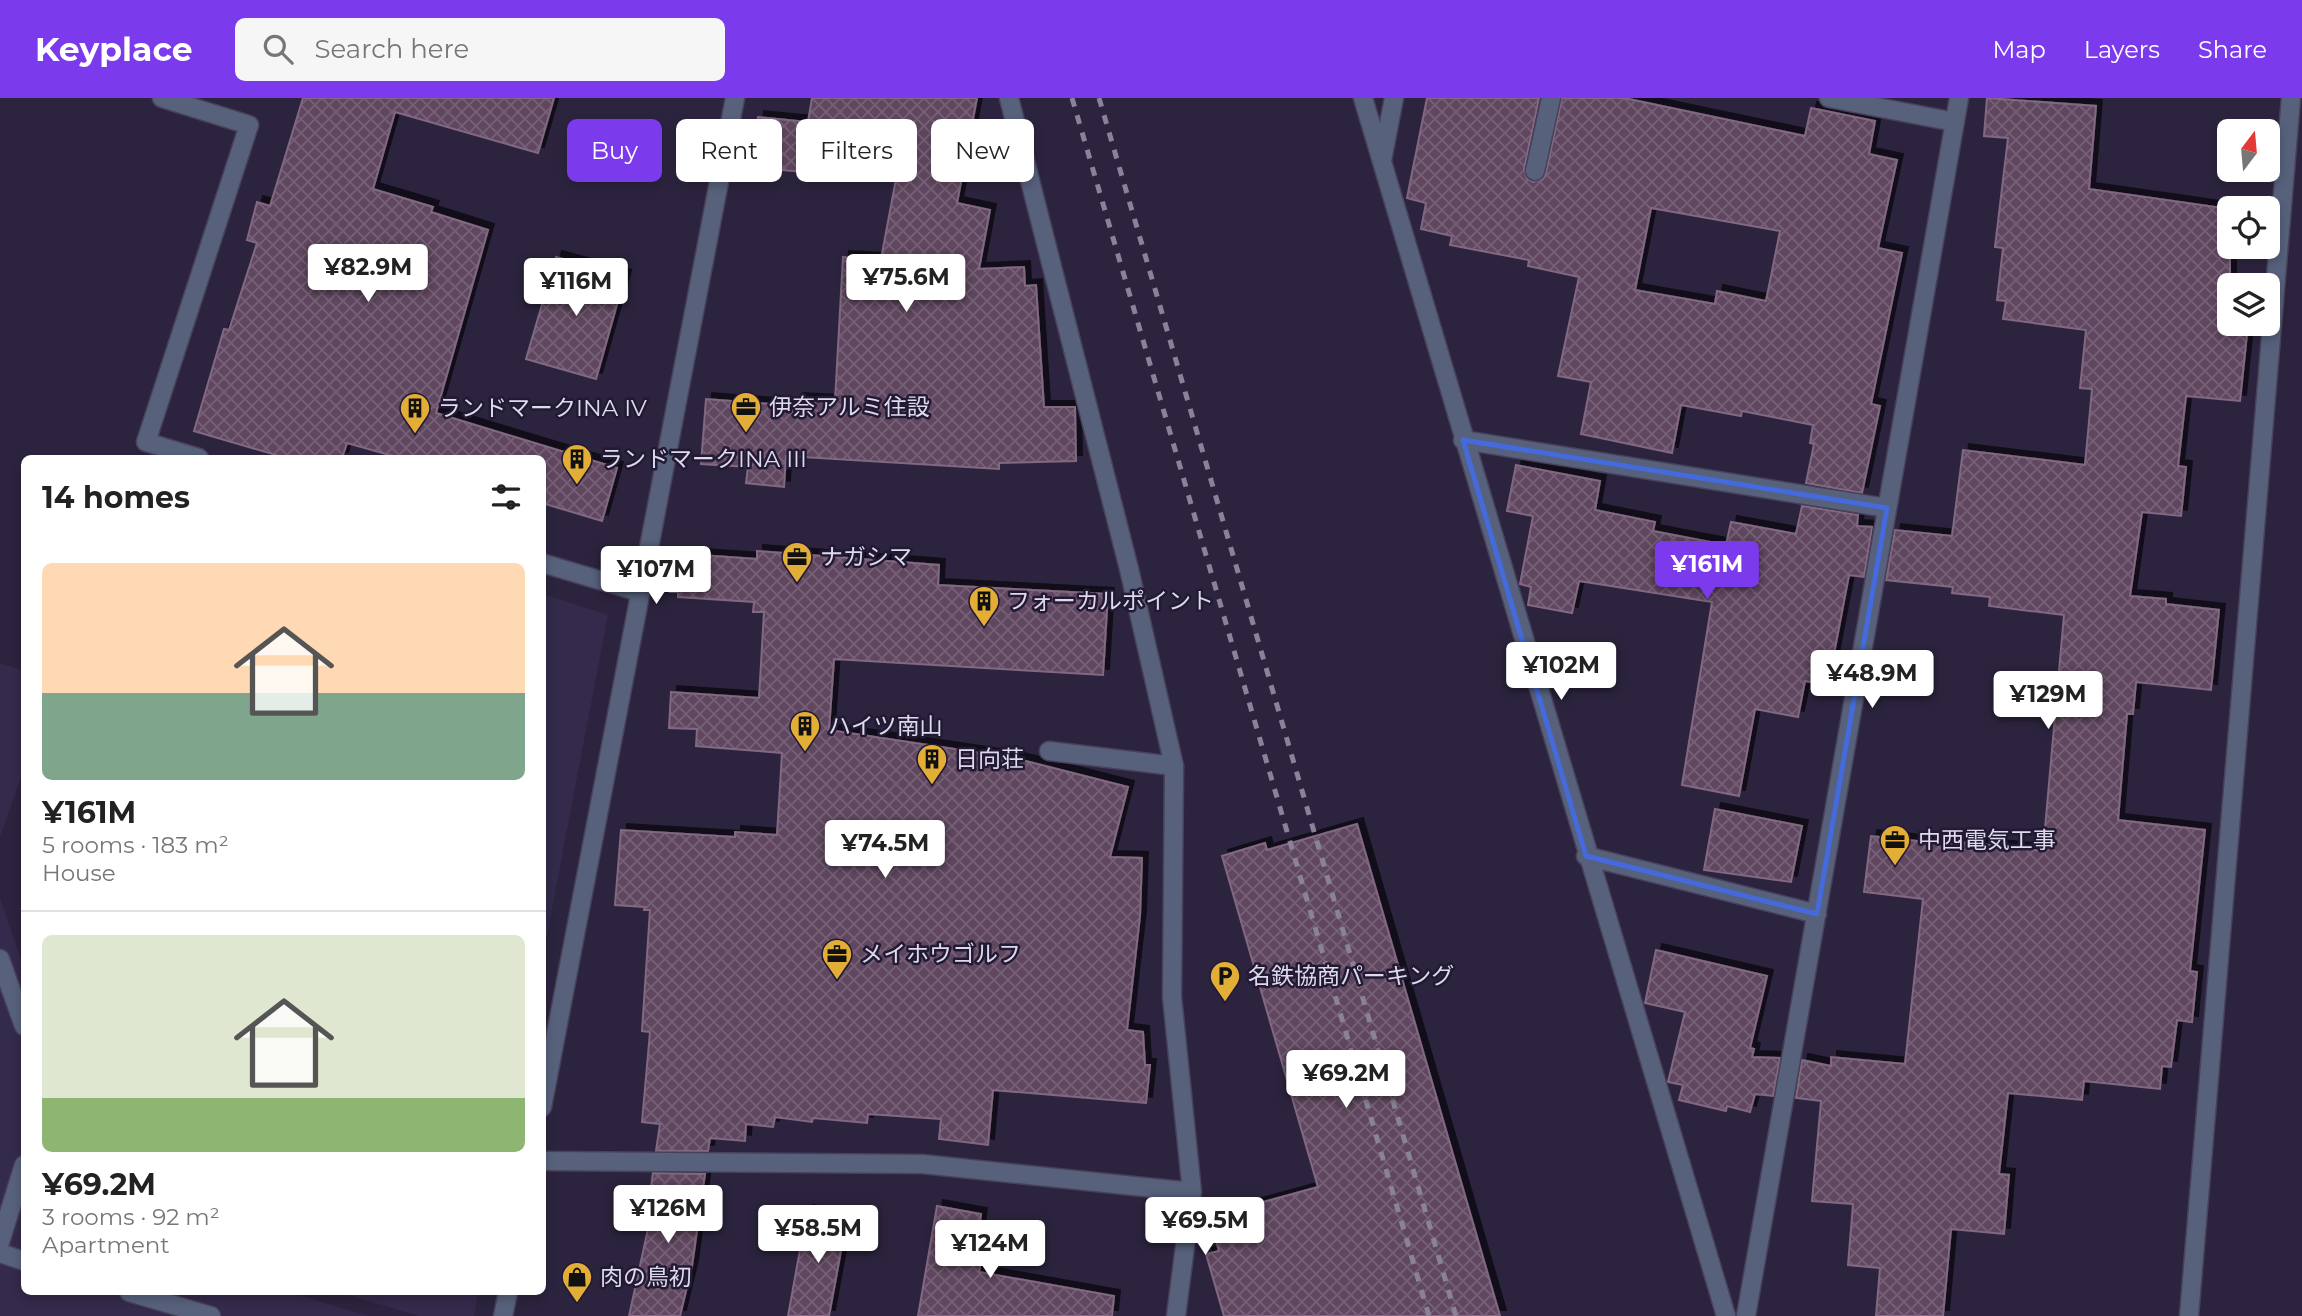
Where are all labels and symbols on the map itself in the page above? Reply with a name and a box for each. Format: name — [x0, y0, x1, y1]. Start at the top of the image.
north arrow — [2217, 119, 2280, 182]
pin: ¥82.9M — [311, 244, 425, 304]
pin: ¥75.6M — [849, 254, 963, 314]
pin: ¥116M — [527, 258, 625, 318]
office icon: 伊奈アルミ住設 — [729, 390, 763, 434]
building icon: ランドマークINA IV — [398, 391, 432, 435]
place label: 伊奈アルミ住設 — [769, 393, 930, 421]
place label: ランドマークINA IV — [438, 394, 648, 422]
building icon: ランドマークINA III — [560, 442, 594, 486]
place label: ランドマークINA III — [600, 445, 807, 473]
office icon: ナガシマ — [780, 540, 814, 584]
pin: ¥161M — [1658, 542, 1756, 601]
place label: ナガシマ — [820, 543, 912, 571]
pin: ¥107M — [607, 546, 705, 606]
building icon: フォーカルポイント — [967, 584, 1001, 628]
place label: フォーカルポイント — [1007, 587, 1214, 615]
pin: ¥102M — [1512, 642, 1610, 702]
pin: ¥48.9M — [1815, 650, 1929, 710]
pin: ¥129M — [1999, 672, 2097, 731]
building icon: ハイツ南山 — [788, 709, 822, 753]
place label: ハイツ南山 — [828, 712, 943, 740]
building icon: 日向荘 — [915, 742, 949, 786]
place label: 日向荘 — [955, 745, 1024, 773]
pin: ¥74.5M — [828, 820, 942, 880]
office icon: 中西電気工事 — [1878, 823, 1912, 867]
place label: 中西電気工事 — [1918, 826, 2056, 854]
office icon: メイホウゴルフ — [820, 937, 854, 981]
place label: メイホウゴルフ — [860, 940, 1021, 968]
parking icon: 名鉄協商パーキング — [1208, 959, 1242, 1003]
place label: 名鉄協商パーキング — [1248, 962, 1454, 990]
pin: ¥69.2M — [1289, 1051, 1403, 1110]
pin: ¥126M — [619, 1186, 717, 1245]
pin: ¥69.5M — [1148, 1198, 1262, 1257]
pin: ¥58.5M — [761, 1206, 875, 1265]
pin: ¥124M — [941, 1220, 1039, 1280]
shop icon: 肉の鳥初 — [560, 1260, 594, 1304]
place label: 肉の鳥初 — [600, 1263, 692, 1291]

